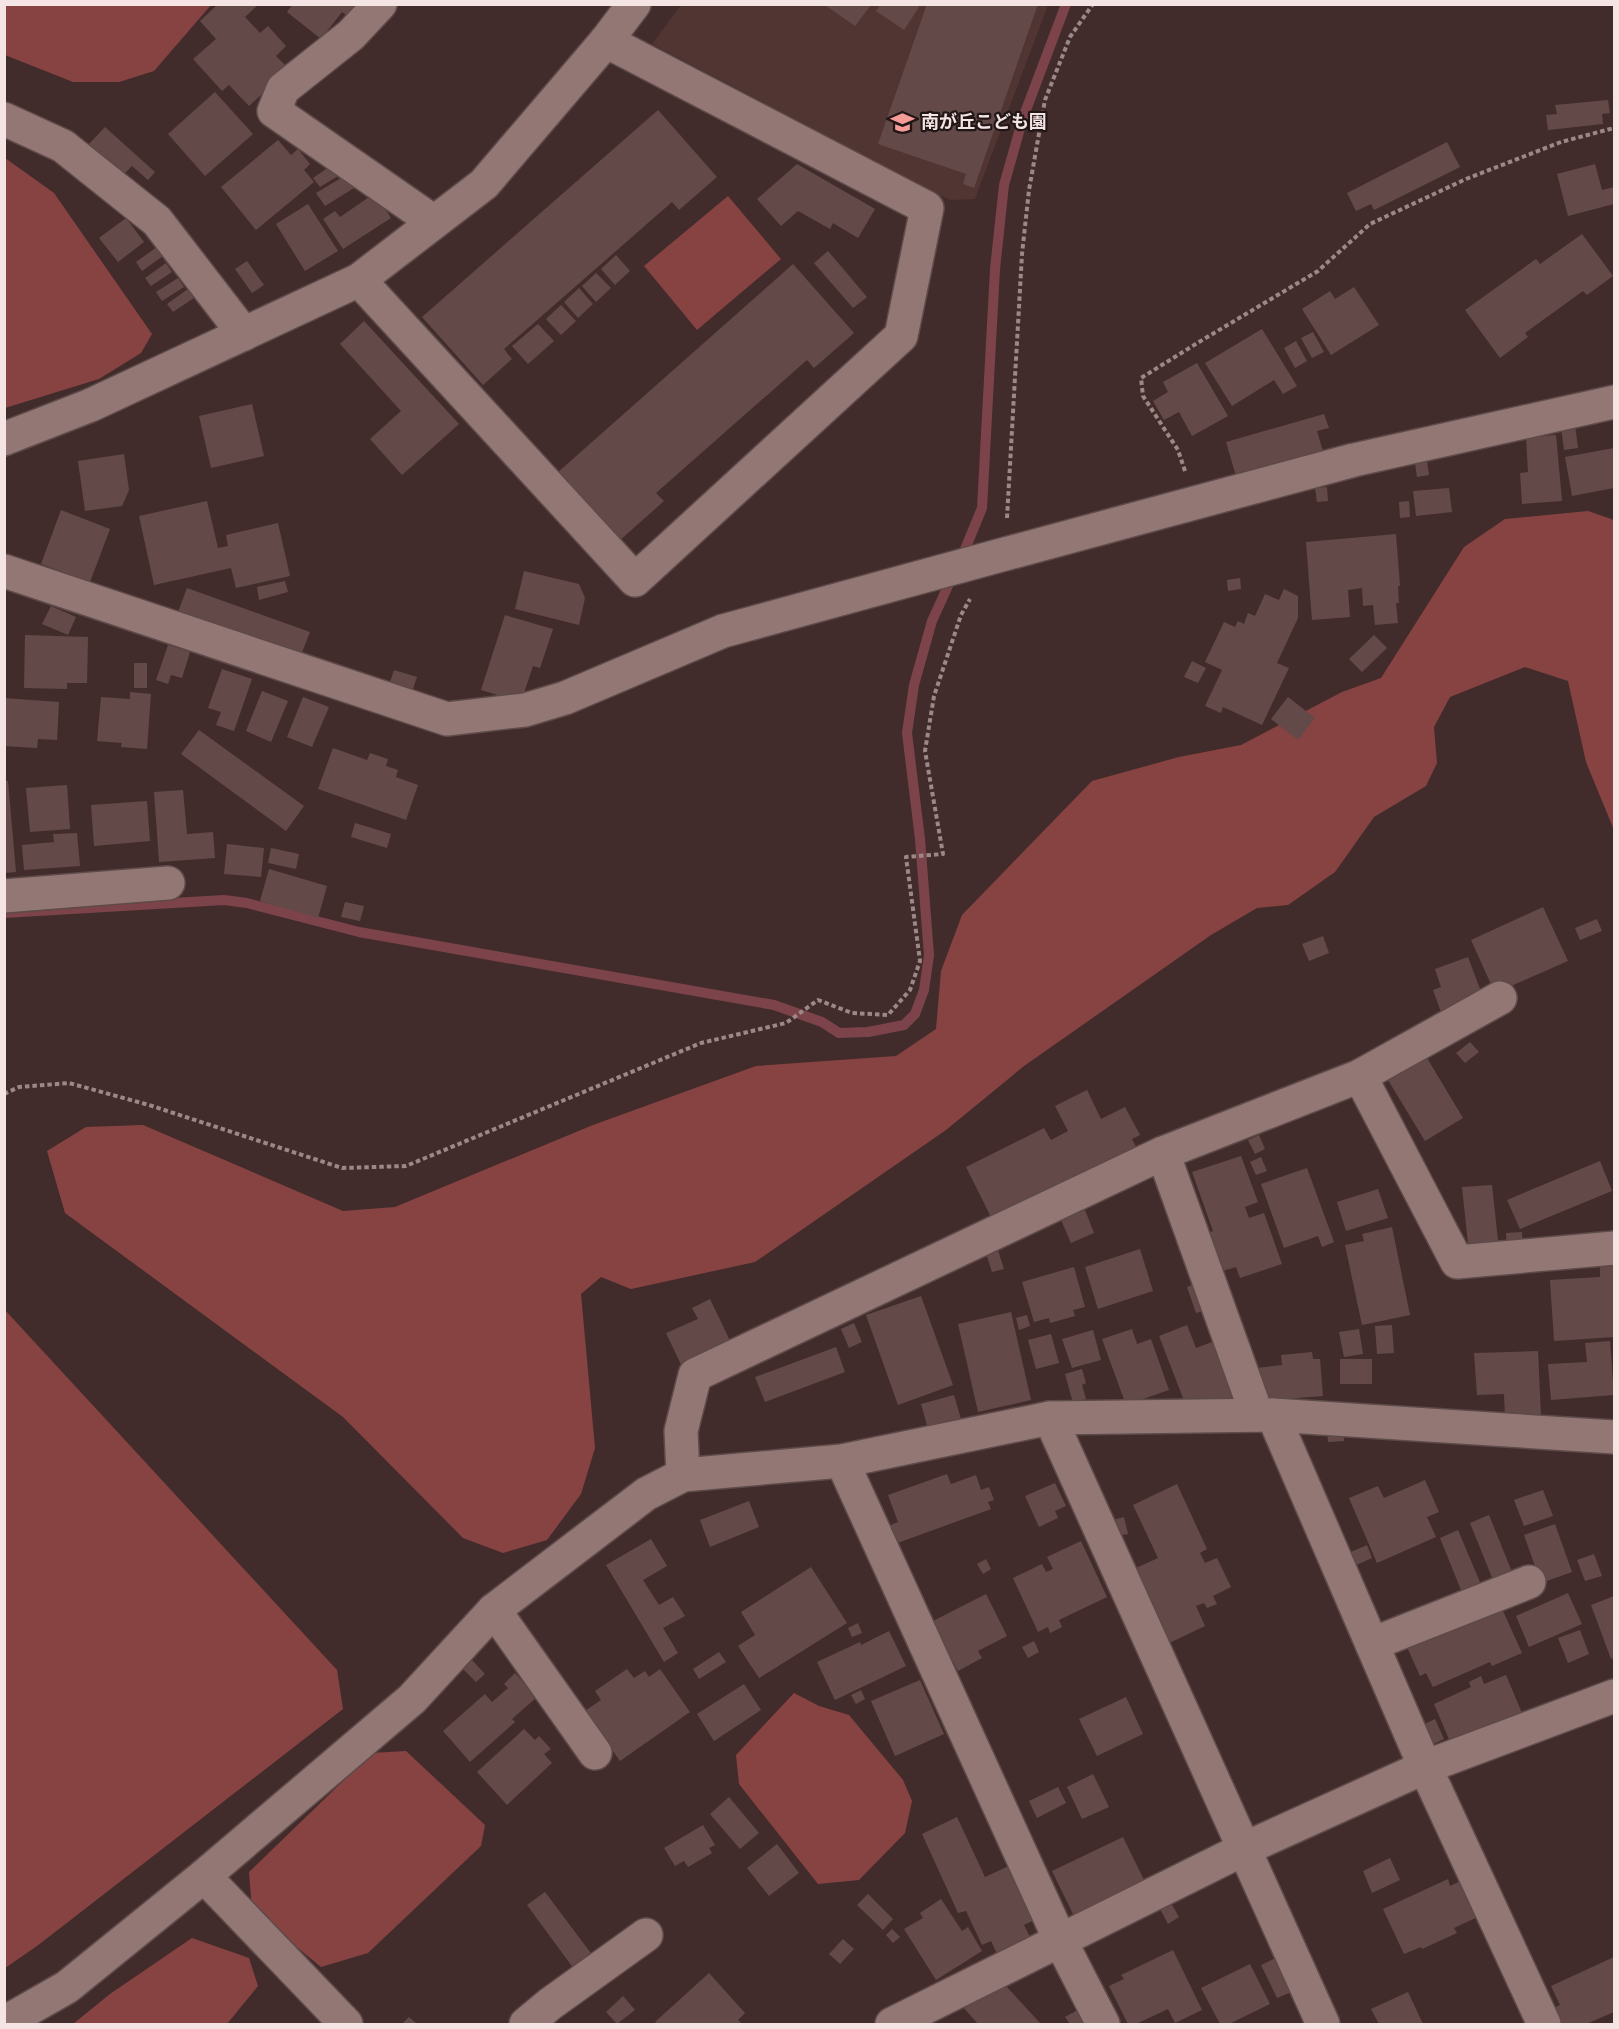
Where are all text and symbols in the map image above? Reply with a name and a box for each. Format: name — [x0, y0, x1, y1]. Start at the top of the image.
school or university icon: 南が丘こども園 — [890, 109, 916, 135]
place label: 南が丘こども園 — [921, 110, 1047, 134]

